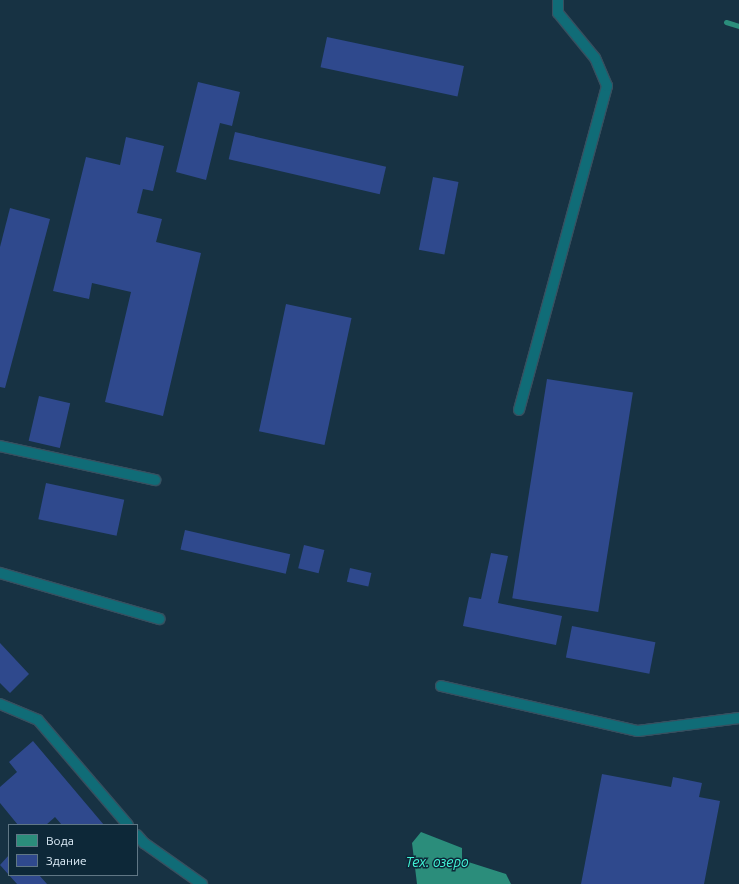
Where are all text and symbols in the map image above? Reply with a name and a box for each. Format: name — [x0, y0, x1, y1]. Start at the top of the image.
legend — [8, 824, 138, 876]
text: Вода — [46, 834, 74, 847]
text: Здание — [46, 854, 87, 867]
water label: Тех. озеро — [406, 854, 468, 870]

